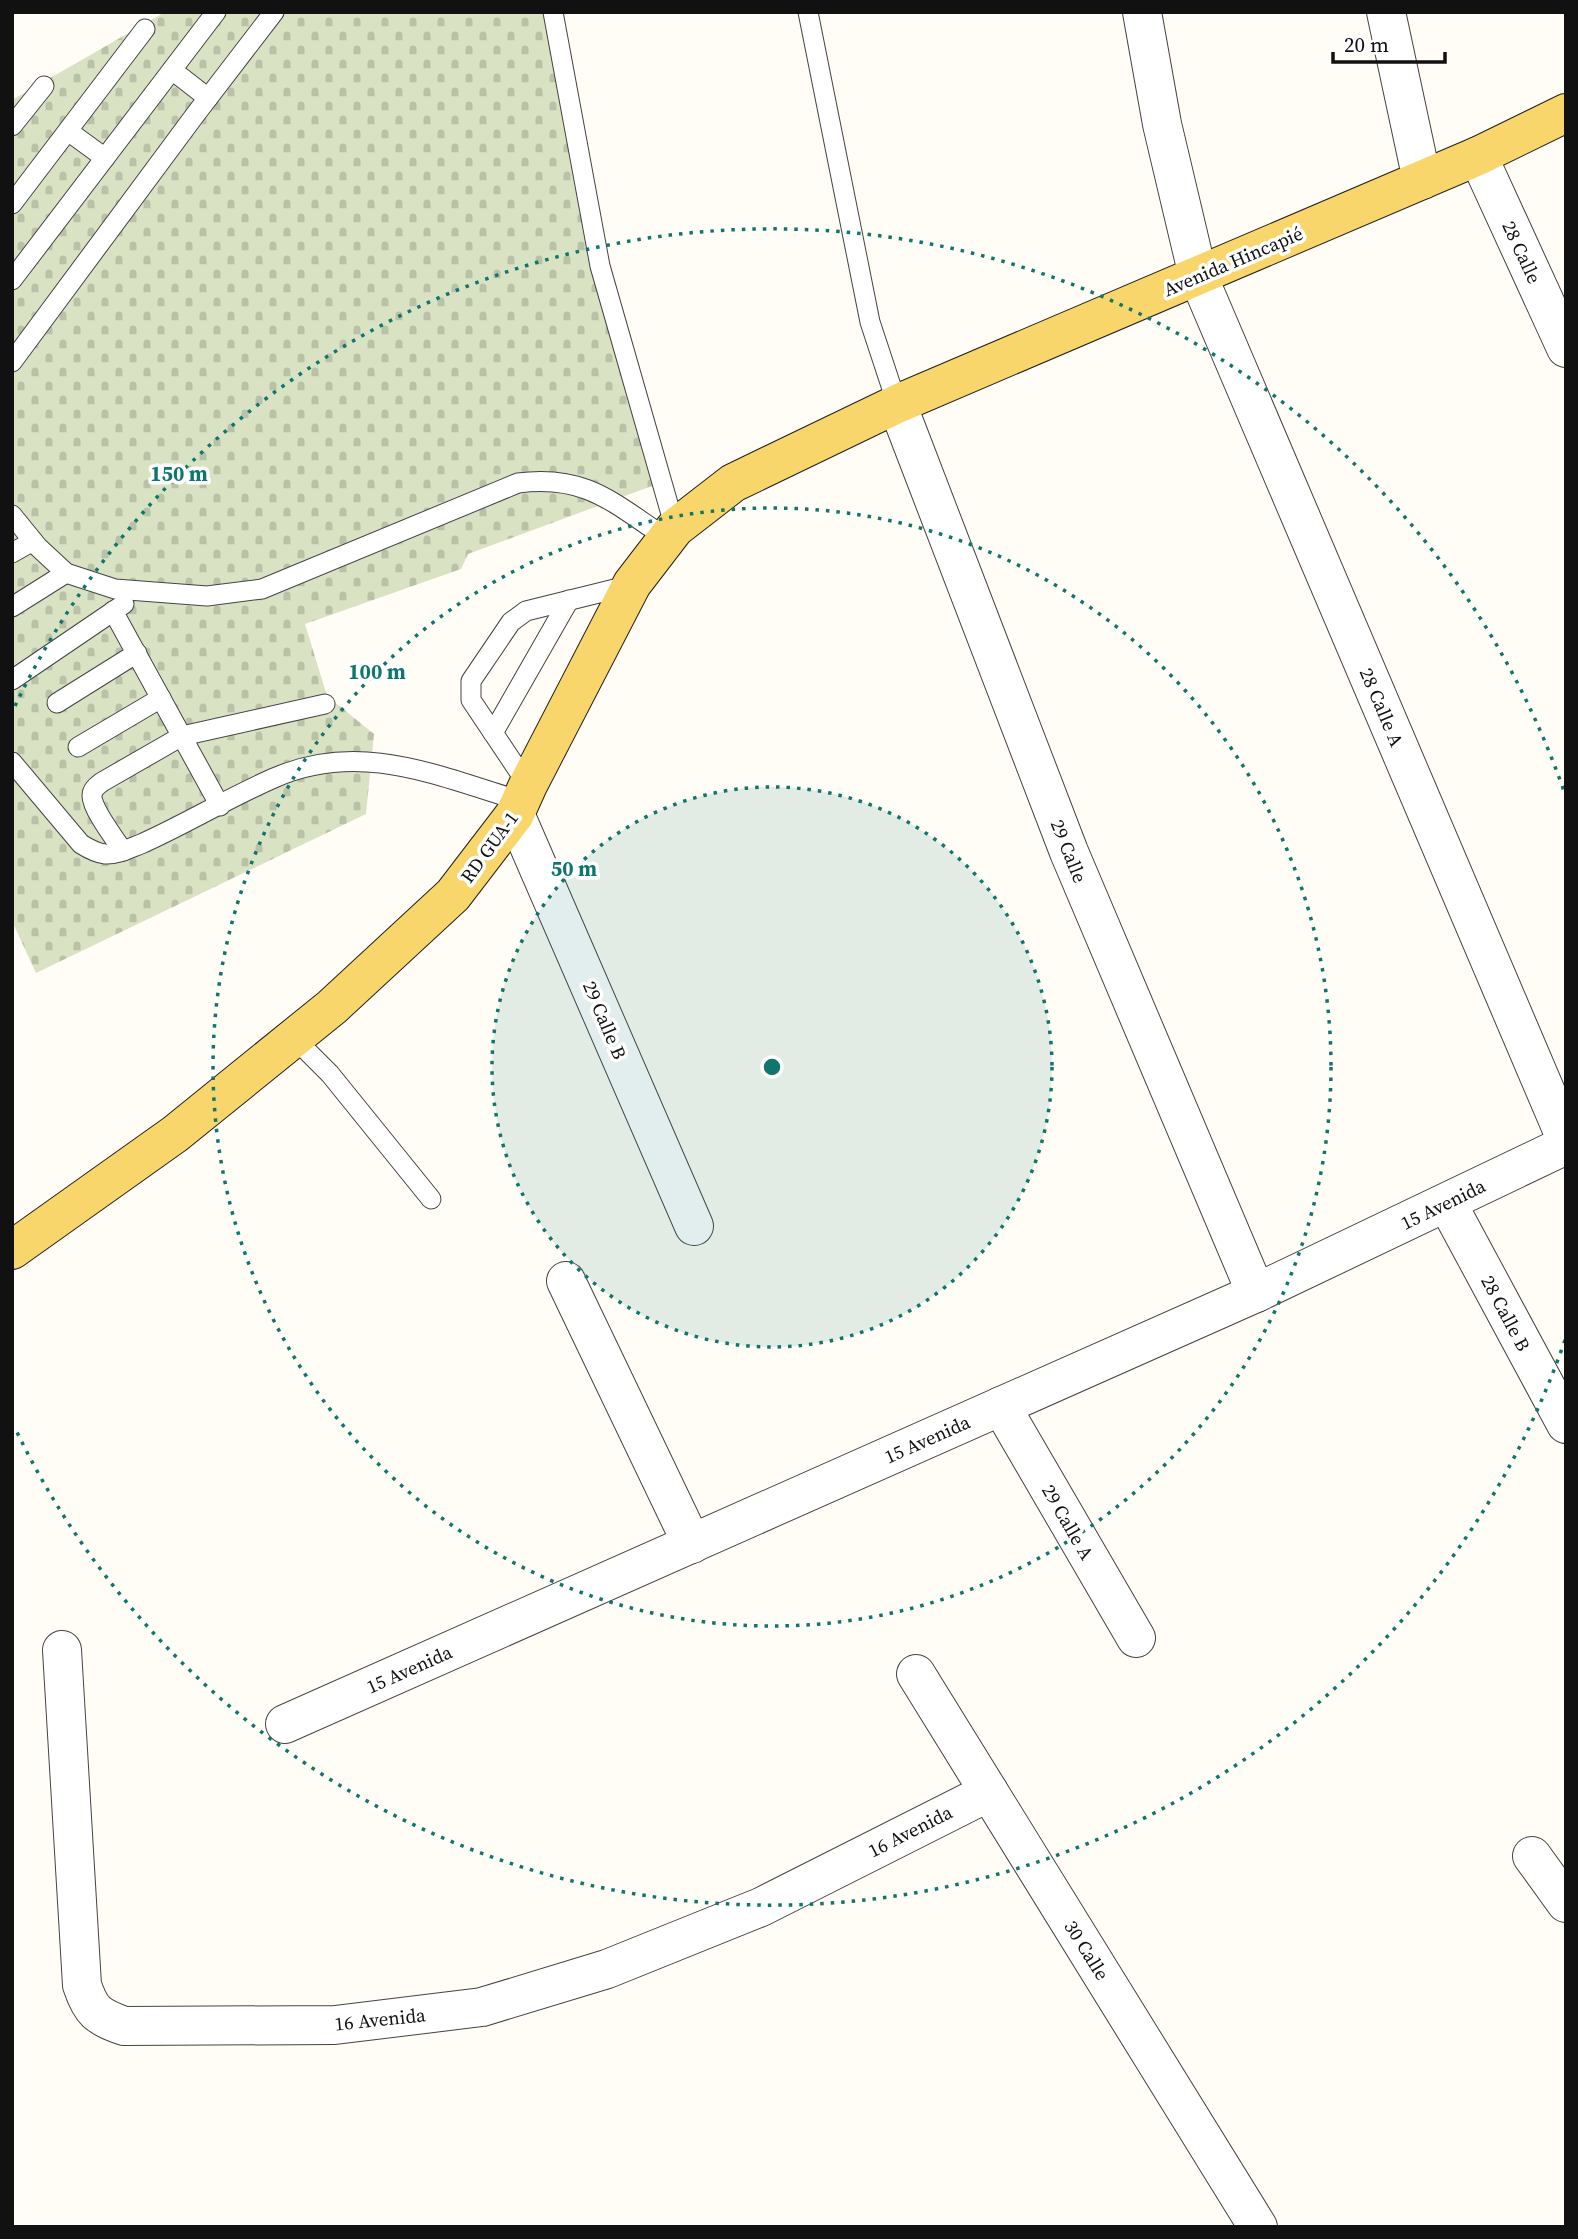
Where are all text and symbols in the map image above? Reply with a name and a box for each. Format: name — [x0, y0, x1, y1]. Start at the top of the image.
scale bar — [1333, 21, 1445, 65]
text: 20 m — [1344, 30, 1389, 59]
street label: 28 Calle — [1496, 217, 1548, 287]
street label: Avenida Hincapié — [1159, 220, 1307, 302]
text: 150 m — [150, 459, 208, 488]
text: 100 m — [348, 657, 406, 686]
street label: 28 Calle A — [1354, 664, 1410, 751]
street label: RD GUA-1 — [454, 806, 524, 888]
street label: 29 Calle — [1045, 815, 1093, 887]
text: 50 m — [551, 854, 597, 883]
street label: 29 Calle B — [577, 977, 633, 1063]
centre of rings — [760, 1055, 784, 1079]
street label: 15 Avenida — [1396, 1172, 1490, 1236]
street label: 28 Calle B — [1475, 1270, 1537, 1356]
street label: 15 Avenida — [880, 1408, 974, 1469]
street label: 29 Calle A — [1036, 1479, 1100, 1565]
street label: 15 Avenida — [362, 1638, 456, 1699]
street label: 16 Avenida — [863, 1799, 957, 1863]
street label: 30 Calle — [1058, 1915, 1116, 1985]
street label: 16 Avenida — [333, 2001, 427, 2037]

